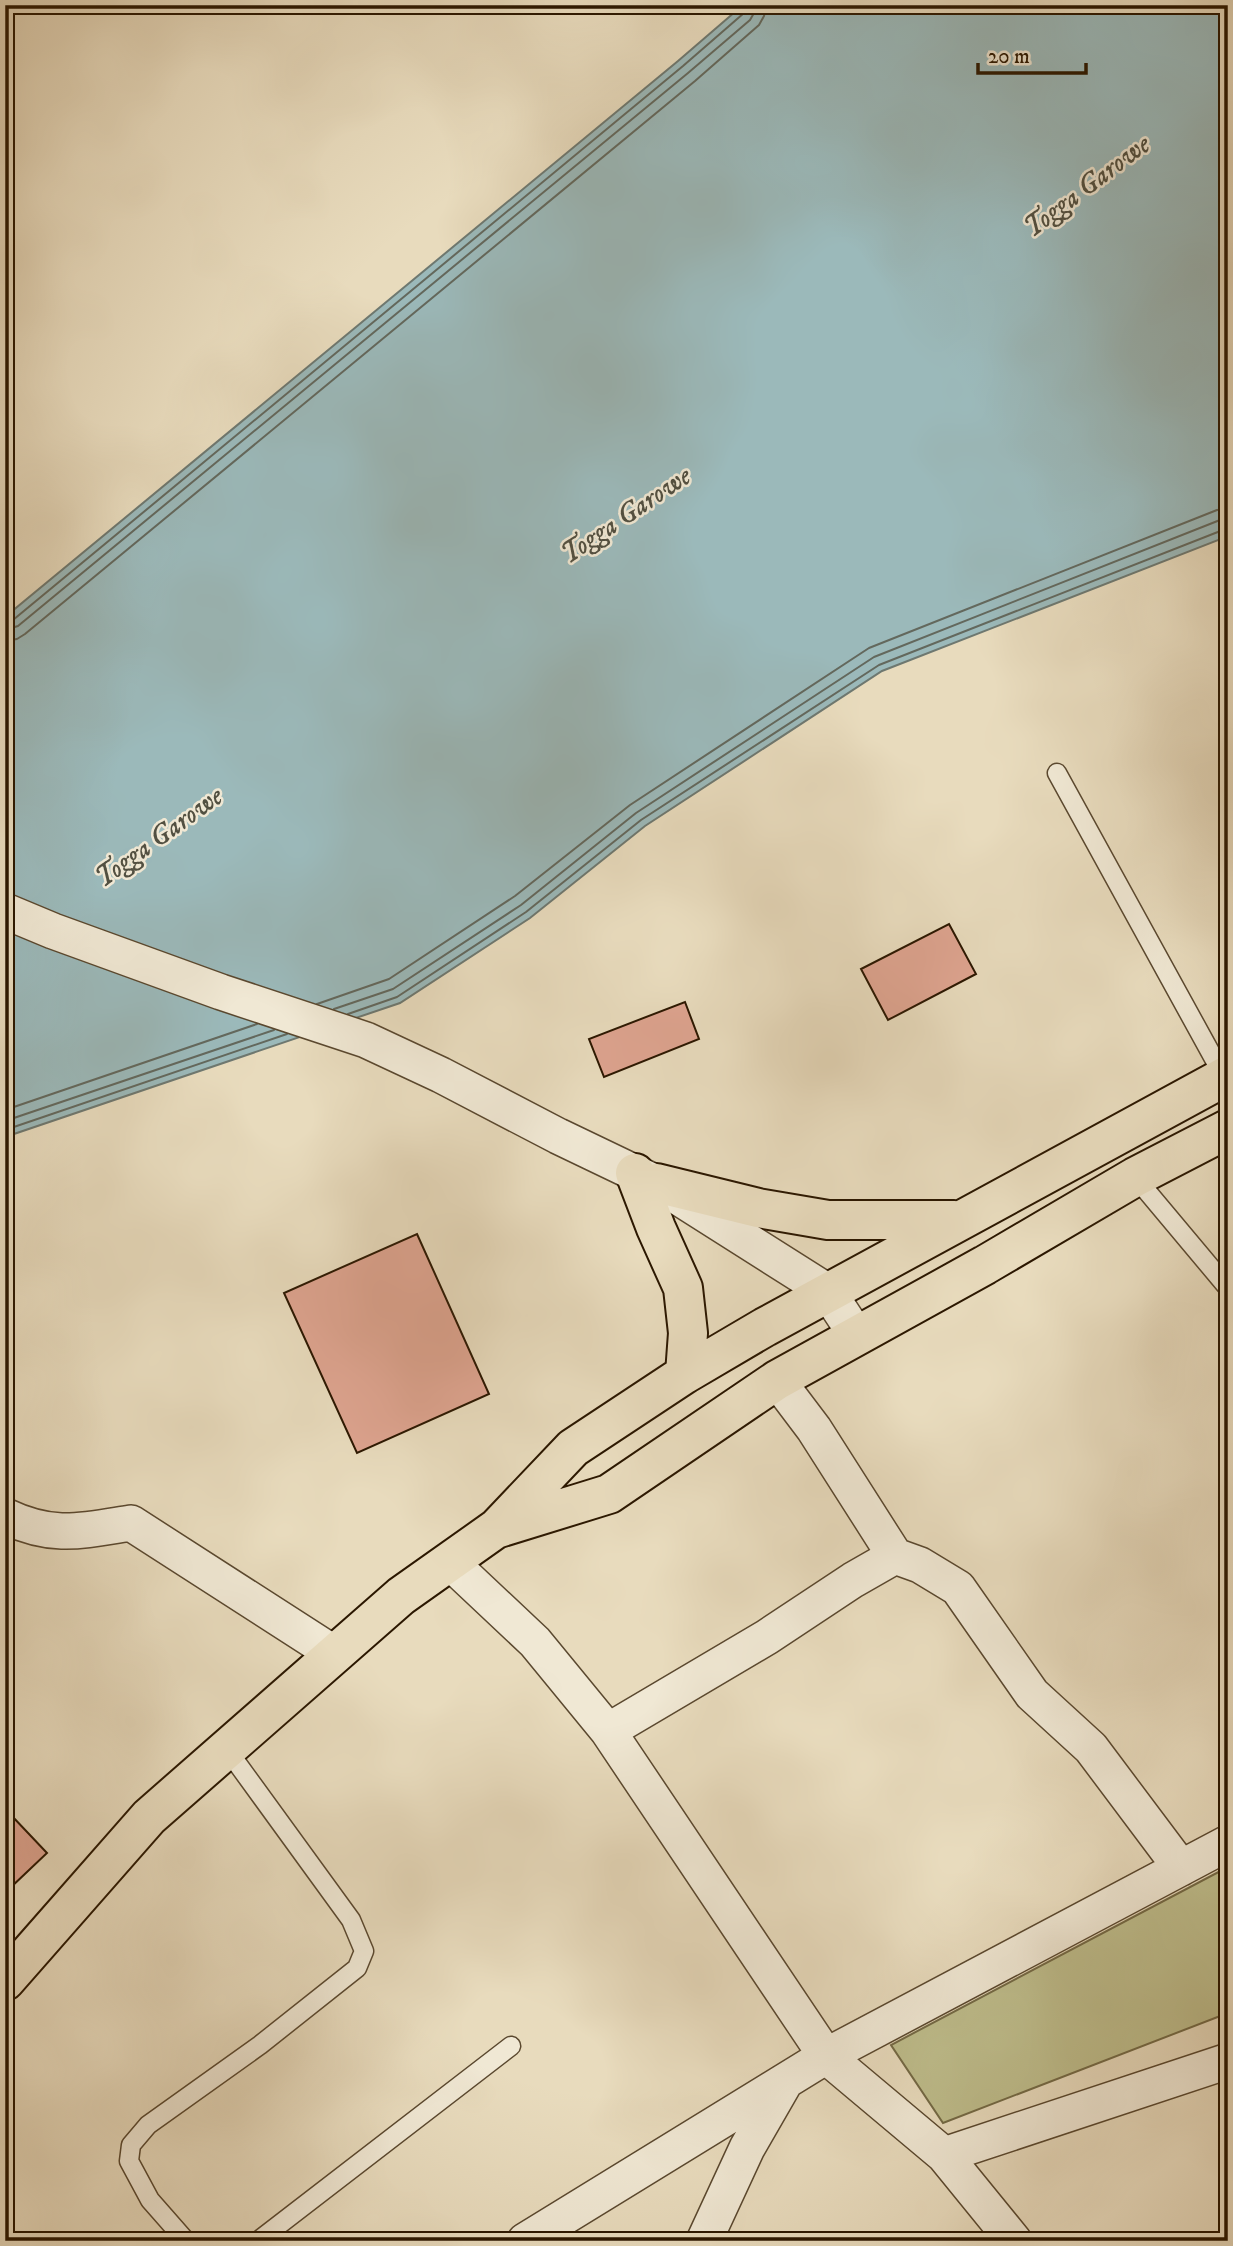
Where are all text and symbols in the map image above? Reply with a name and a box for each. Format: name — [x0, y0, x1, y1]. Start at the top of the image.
scale bar — [978, 32, 1086, 76]
text: 20 m — [988, 44, 1030, 70]
water label: Togga Garowe — [1016, 126, 1159, 245]
water label: Togga Garowe — [554, 458, 699, 572]
water label: Togga Garowe — [88, 778, 231, 896]

